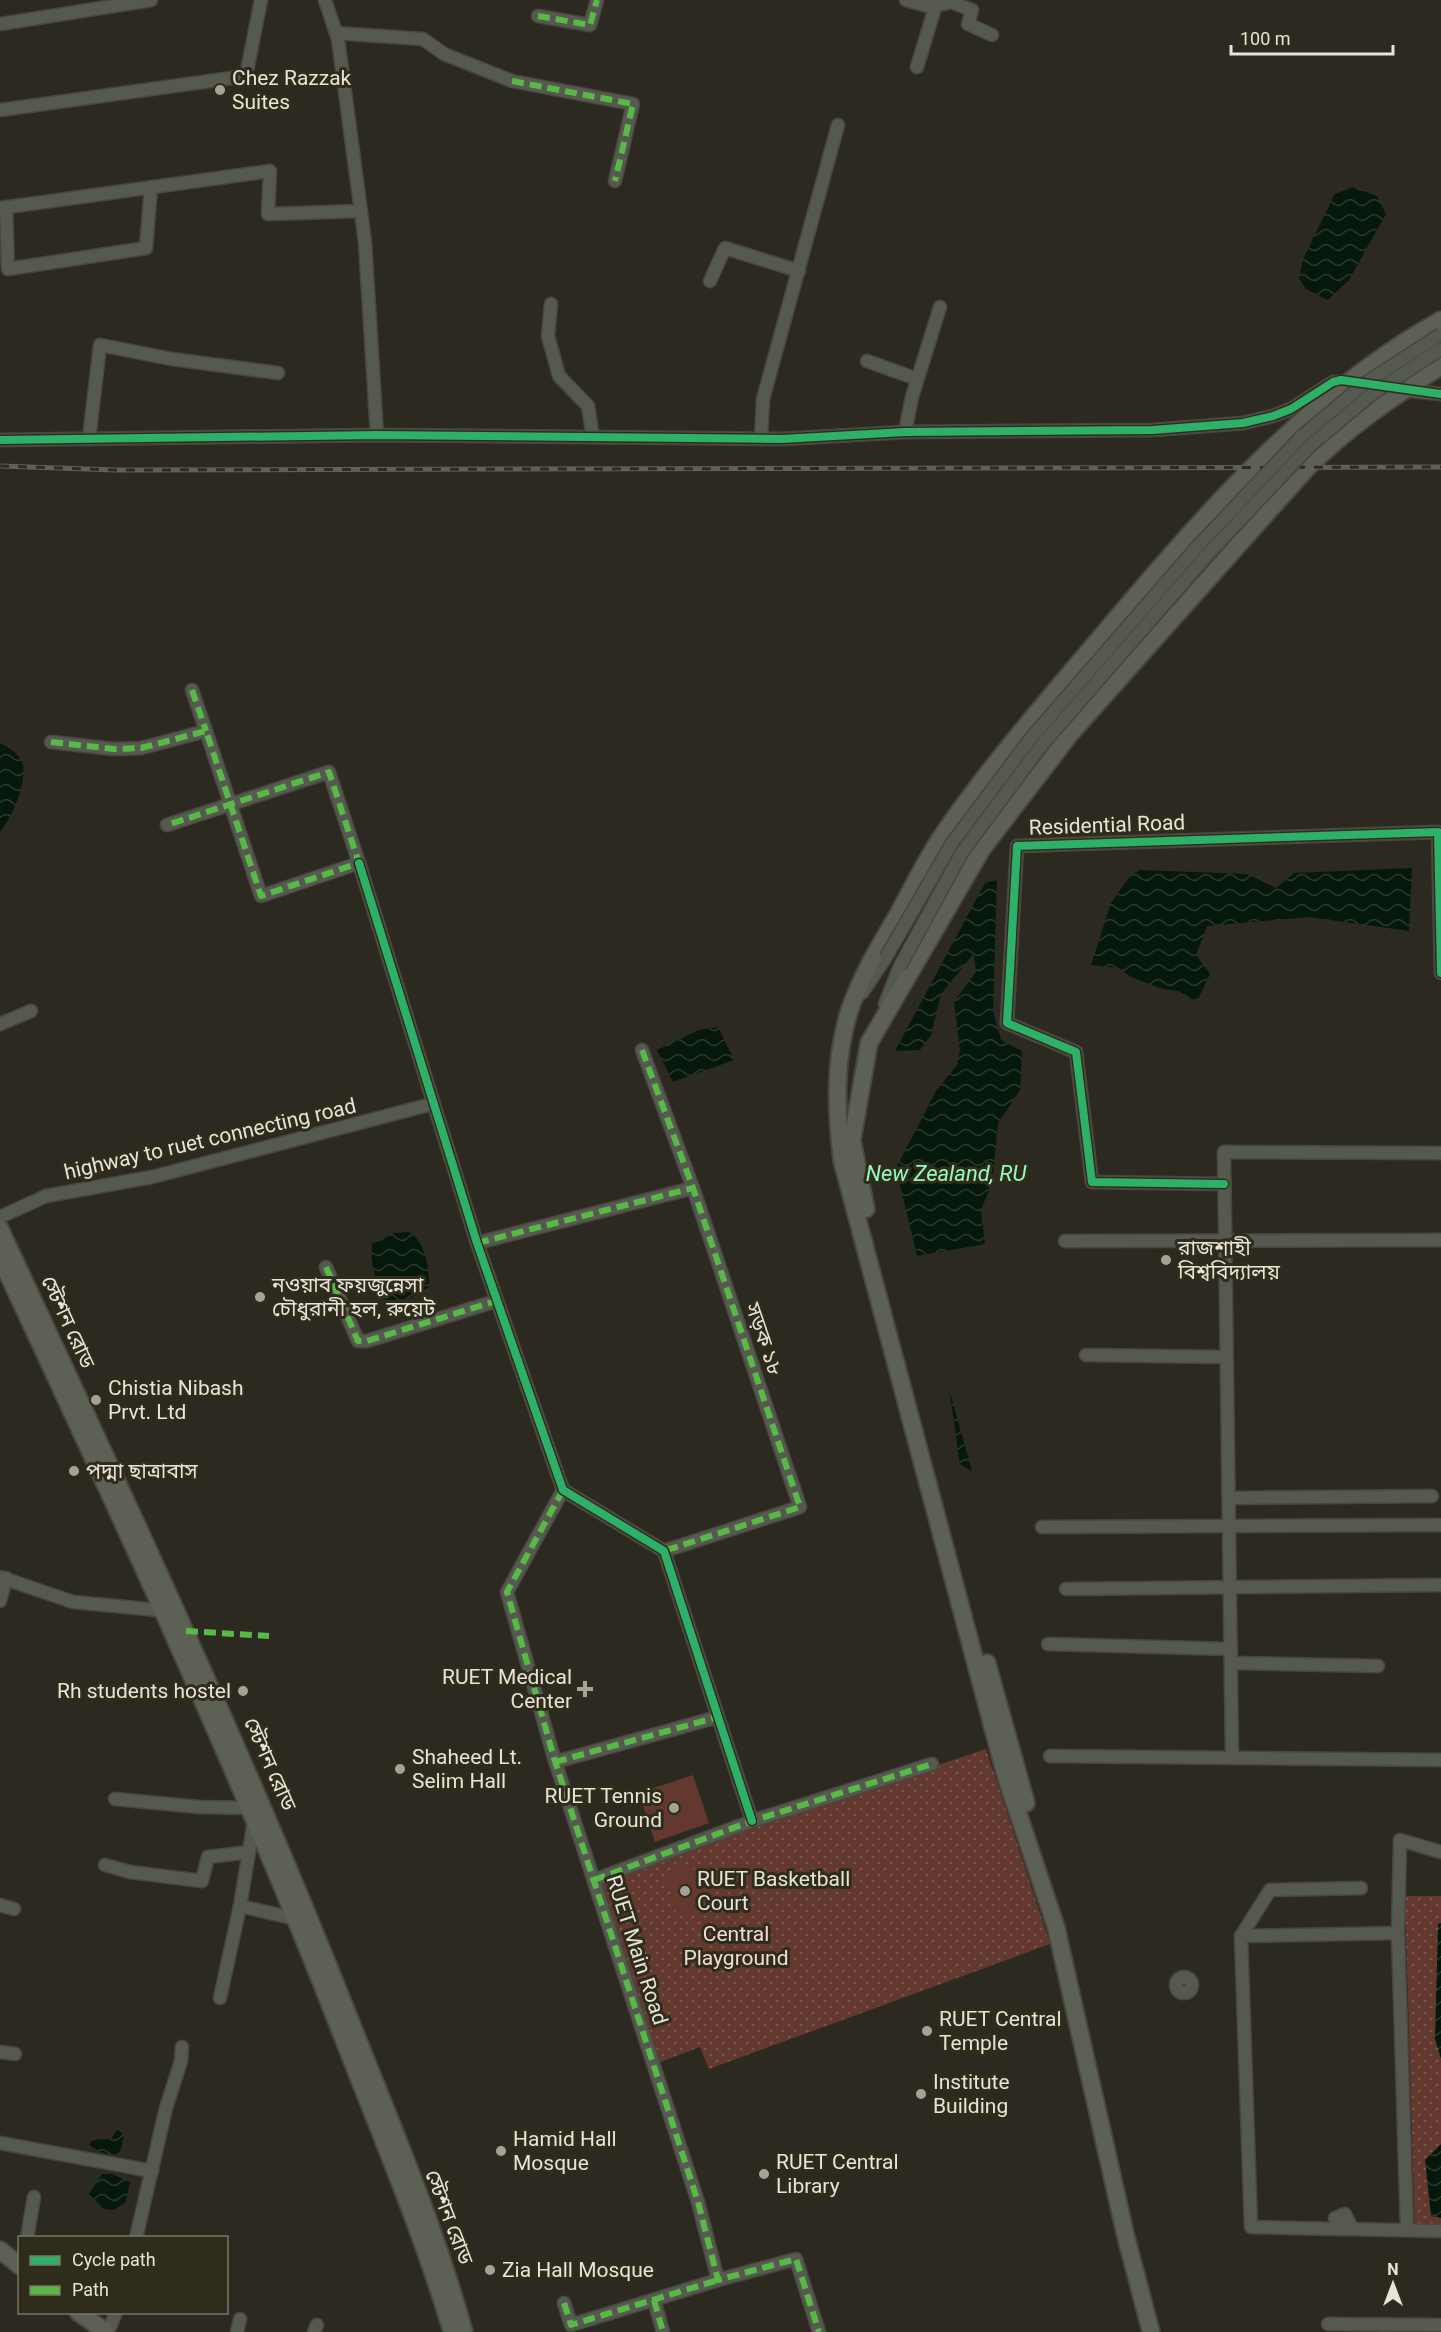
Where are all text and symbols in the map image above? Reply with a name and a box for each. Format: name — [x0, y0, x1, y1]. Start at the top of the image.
scale bar — [1231, 18, 1393, 56]
text: 100 m — [1240, 28, 1291, 49]
place label: Chez Razzak Suites — [232, 66, 352, 114]
marker: Chez Razzak Suites — [213, 83, 227, 97]
street label: Residential Road — [1028, 810, 1186, 840]
street label: highway to ruet connecting road — [62, 1094, 358, 1184]
water label: New Zealand, RU — [866, 1161, 1027, 1186]
place label: রাজশাহী বিশ্ববিদ্যালয় — [1177, 1236, 1281, 1284]
marker: রাজশাহী বিশ্ববিদ্যালয় — [1159, 1253, 1173, 1267]
street label: স্টেশন রোড — [36, 1272, 100, 1373]
place label: নওয়াব ফয়জুন্নেসা চৌধুরানী হল, রুয়েট — [271, 1273, 436, 1321]
marker: নওয়াব ফয়জুন্নেসা চৌধুরানী হল, রুয়েট — [253, 1290, 267, 1304]
street label: সড়ক ১৮ — [740, 1299, 788, 1378]
place label: Chistia Nibash Prvt. Ltd — [108, 1376, 244, 1424]
marker: Chistia Nibash Prvt. Ltd — [89, 1393, 103, 1407]
place label: পদ্মা ছাত্রাবাস — [86, 1459, 198, 1483]
marker: পদ্মা ছাত্রাবাস — [67, 1464, 81, 1478]
place label: RUET Medical Center — [442, 1665, 572, 1713]
place label: Rh students hostel — [57, 1679, 231, 1703]
marker: RUET Medical Center — [576, 1680, 594, 1698]
marker: Rh students hostel — [236, 1684, 250, 1698]
street label: স্টেশন রোড — [239, 1714, 302, 1815]
place label: Shaheed Lt. Selim Hall — [412, 1745, 522, 1793]
marker: Shaheed Lt. Selim Hall — [393, 1762, 407, 1776]
place label: RUET Tennis Ground — [545, 1784, 662, 1832]
marker: RUET Tennis Ground — [667, 1801, 681, 1815]
place label: RUET Basketball Court — [697, 1867, 850, 1915]
street label: RUET Main Road — [602, 1872, 672, 2028]
marker: RUET Basketball Court — [678, 1884, 692, 1898]
park label: Central Playground — [683, 1922, 789, 1970]
place label: RUET Central Temple — [939, 2007, 1062, 2055]
marker: RUET Central Temple — [920, 2024, 934, 2038]
place label: Institute Building — [933, 2070, 1010, 2118]
marker: Institute Building — [914, 2087, 928, 2101]
place label: Hamid Hall Mosque — [513, 2127, 617, 2175]
marker: Hamid Hall Mosque — [494, 2144, 508, 2158]
place label: RUET Central Library — [776, 2150, 899, 2198]
street label: স্টেশন রোড — [420, 2166, 478, 2269]
marker: RUET Central Library — [757, 2167, 771, 2181]
legend — [18, 2236, 228, 2314]
text: Cycle path — [72, 2249, 156, 2270]
north arrow — [1363, 2254, 1423, 2314]
place label: Zia Hall Mosque — [502, 2258, 654, 2282]
text: N — [1387, 2260, 1399, 2279]
marker: Zia Hall Mosque — [483, 2263, 497, 2277]
text: Path — [72, 2279, 109, 2300]

